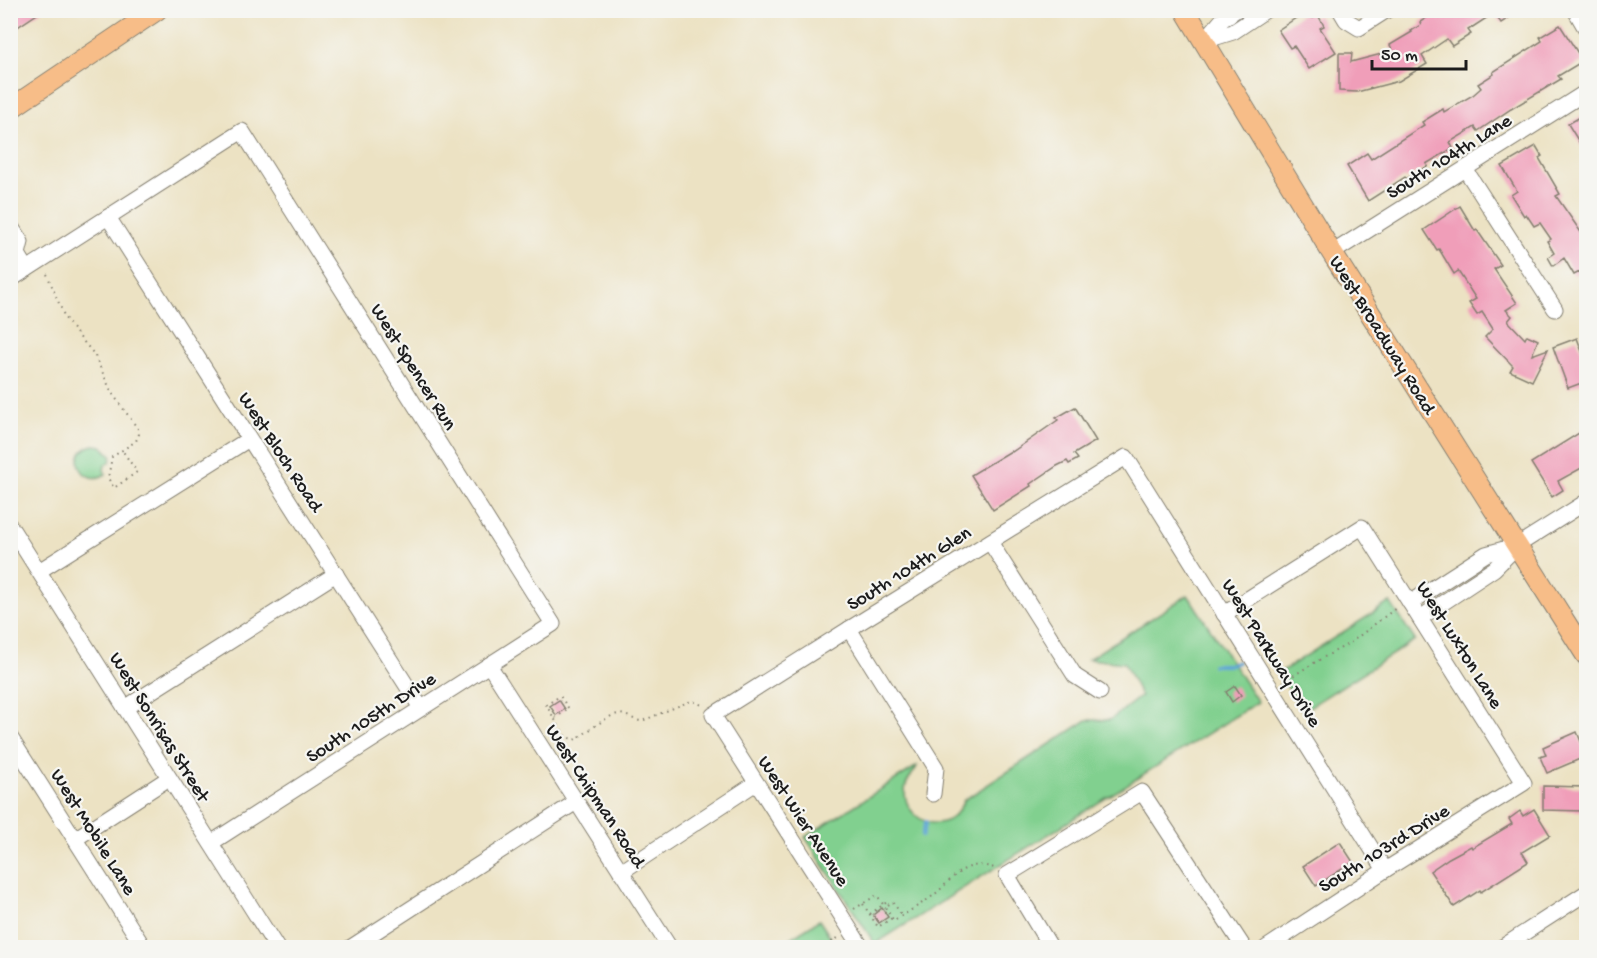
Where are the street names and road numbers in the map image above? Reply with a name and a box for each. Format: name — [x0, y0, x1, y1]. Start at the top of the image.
street label: South 104th Lane — [1383, 110, 1517, 206]
street label: West Broadway Road — [1323, 252, 1440, 421]
street label: West Spencer Run — [364, 300, 460, 436]
street label: West Bloch Road — [232, 389, 328, 519]
street label: South 104th Glen — [844, 522, 977, 617]
street label: West Parkway Drive — [1215, 575, 1325, 733]
street label: West Luxton Lane — [1410, 578, 1507, 714]
street label: West Sonrisas Street — [103, 649, 214, 808]
street label: South 105th Drive — [303, 668, 442, 769]
street label: West Chipman Road — [539, 721, 650, 875]
street label: West Wier Avenue — [751, 752, 853, 892]
street label: West Mobile Lane — [44, 766, 140, 901]
street label: South 103rd Drive — [1315, 800, 1455, 899]

